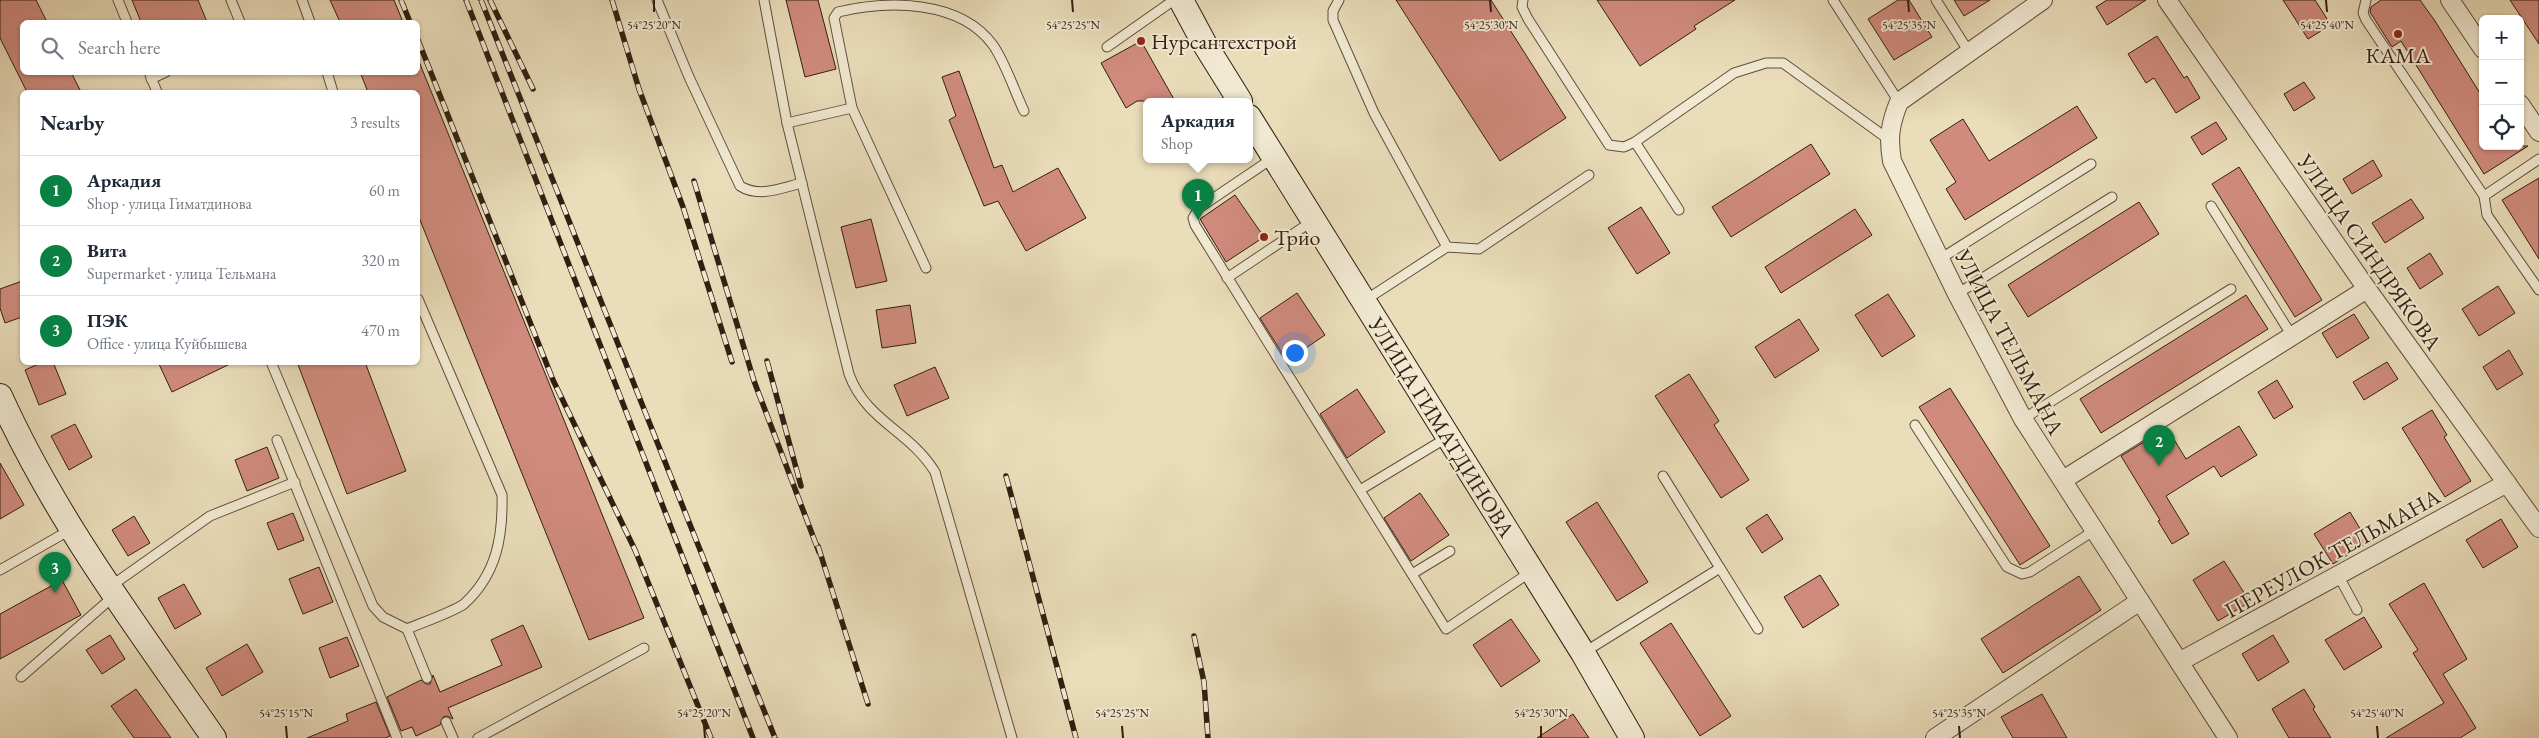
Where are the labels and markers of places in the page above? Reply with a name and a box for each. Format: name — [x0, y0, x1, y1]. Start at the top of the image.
place label: Нурсантехстрой — [1151, 27, 1297, 56]
marker: КАМА — [2392, 28, 2404, 40]
marker: Нурсантехстрой — [1135, 35, 1147, 47]
place label: КАМА — [2366, 41, 2431, 70]
pin: 1 — [1182, 179, 1214, 220]
place label: Трио — [1274, 223, 1321, 252]
marker: Трио — [1258, 231, 1270, 243]
pin: 2 — [2143, 425, 2175, 466]
pin: 3 — [39, 552, 71, 593]

